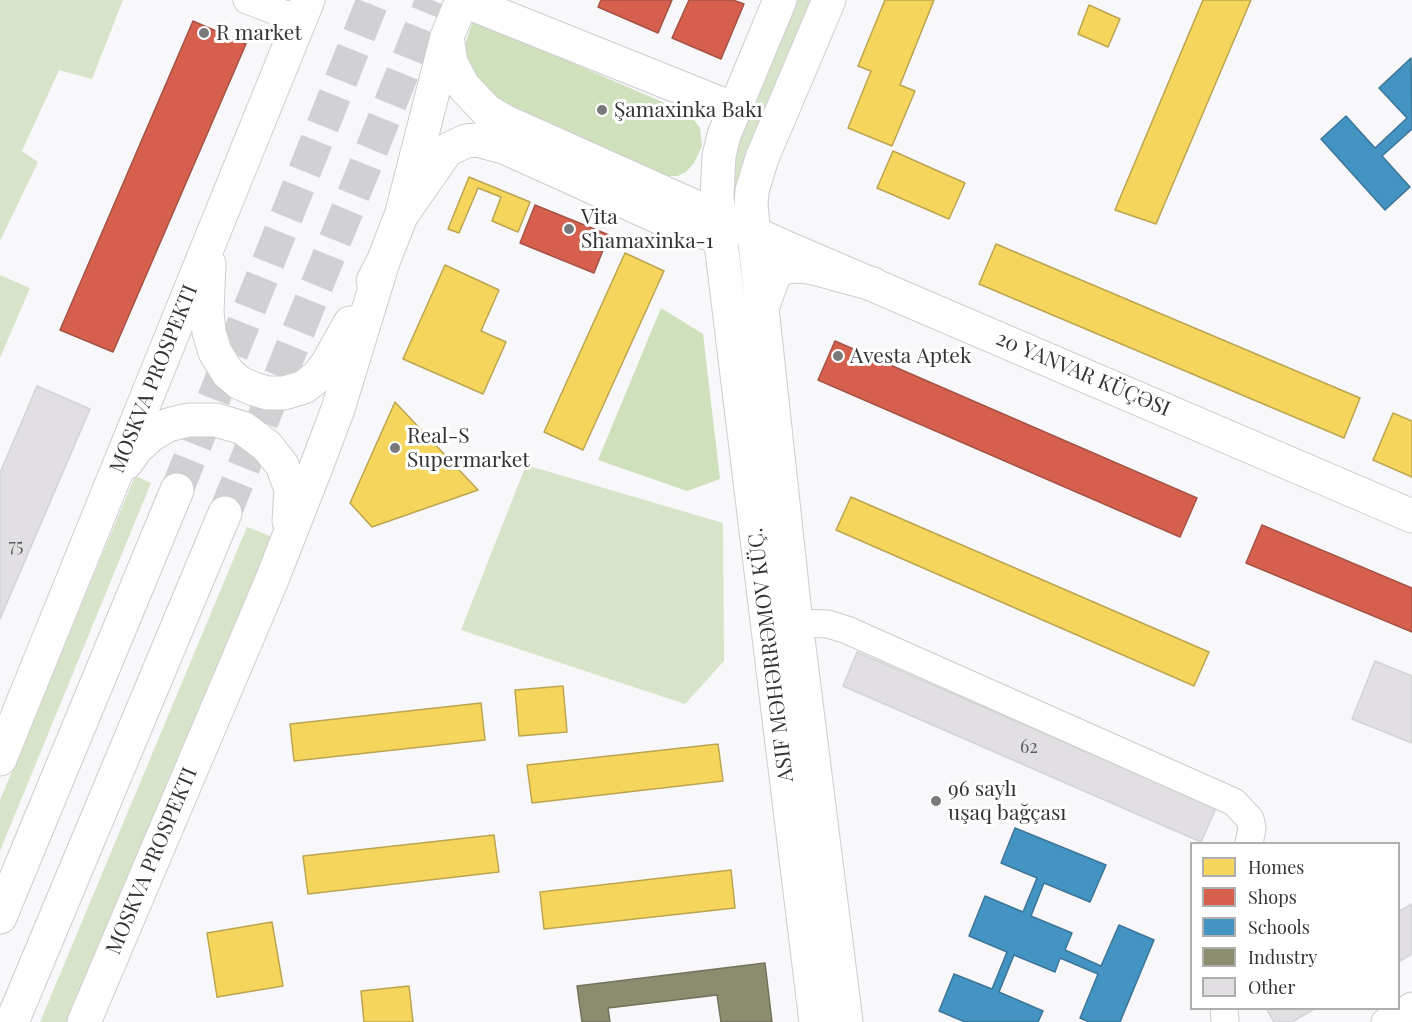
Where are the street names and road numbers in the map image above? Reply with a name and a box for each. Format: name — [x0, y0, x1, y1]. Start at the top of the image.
street label: MOSKVA PROSPEKTI — [105, 281, 203, 477]
street label: 20 YANVAR KÜÇƏSI — [992, 326, 1174, 422]
street label: ASIF MƏHƏRRƏMOV KÜÇ. — [743, 527, 799, 783]
street label: MOSKVA PROSPEKTI — [101, 764, 203, 958]

